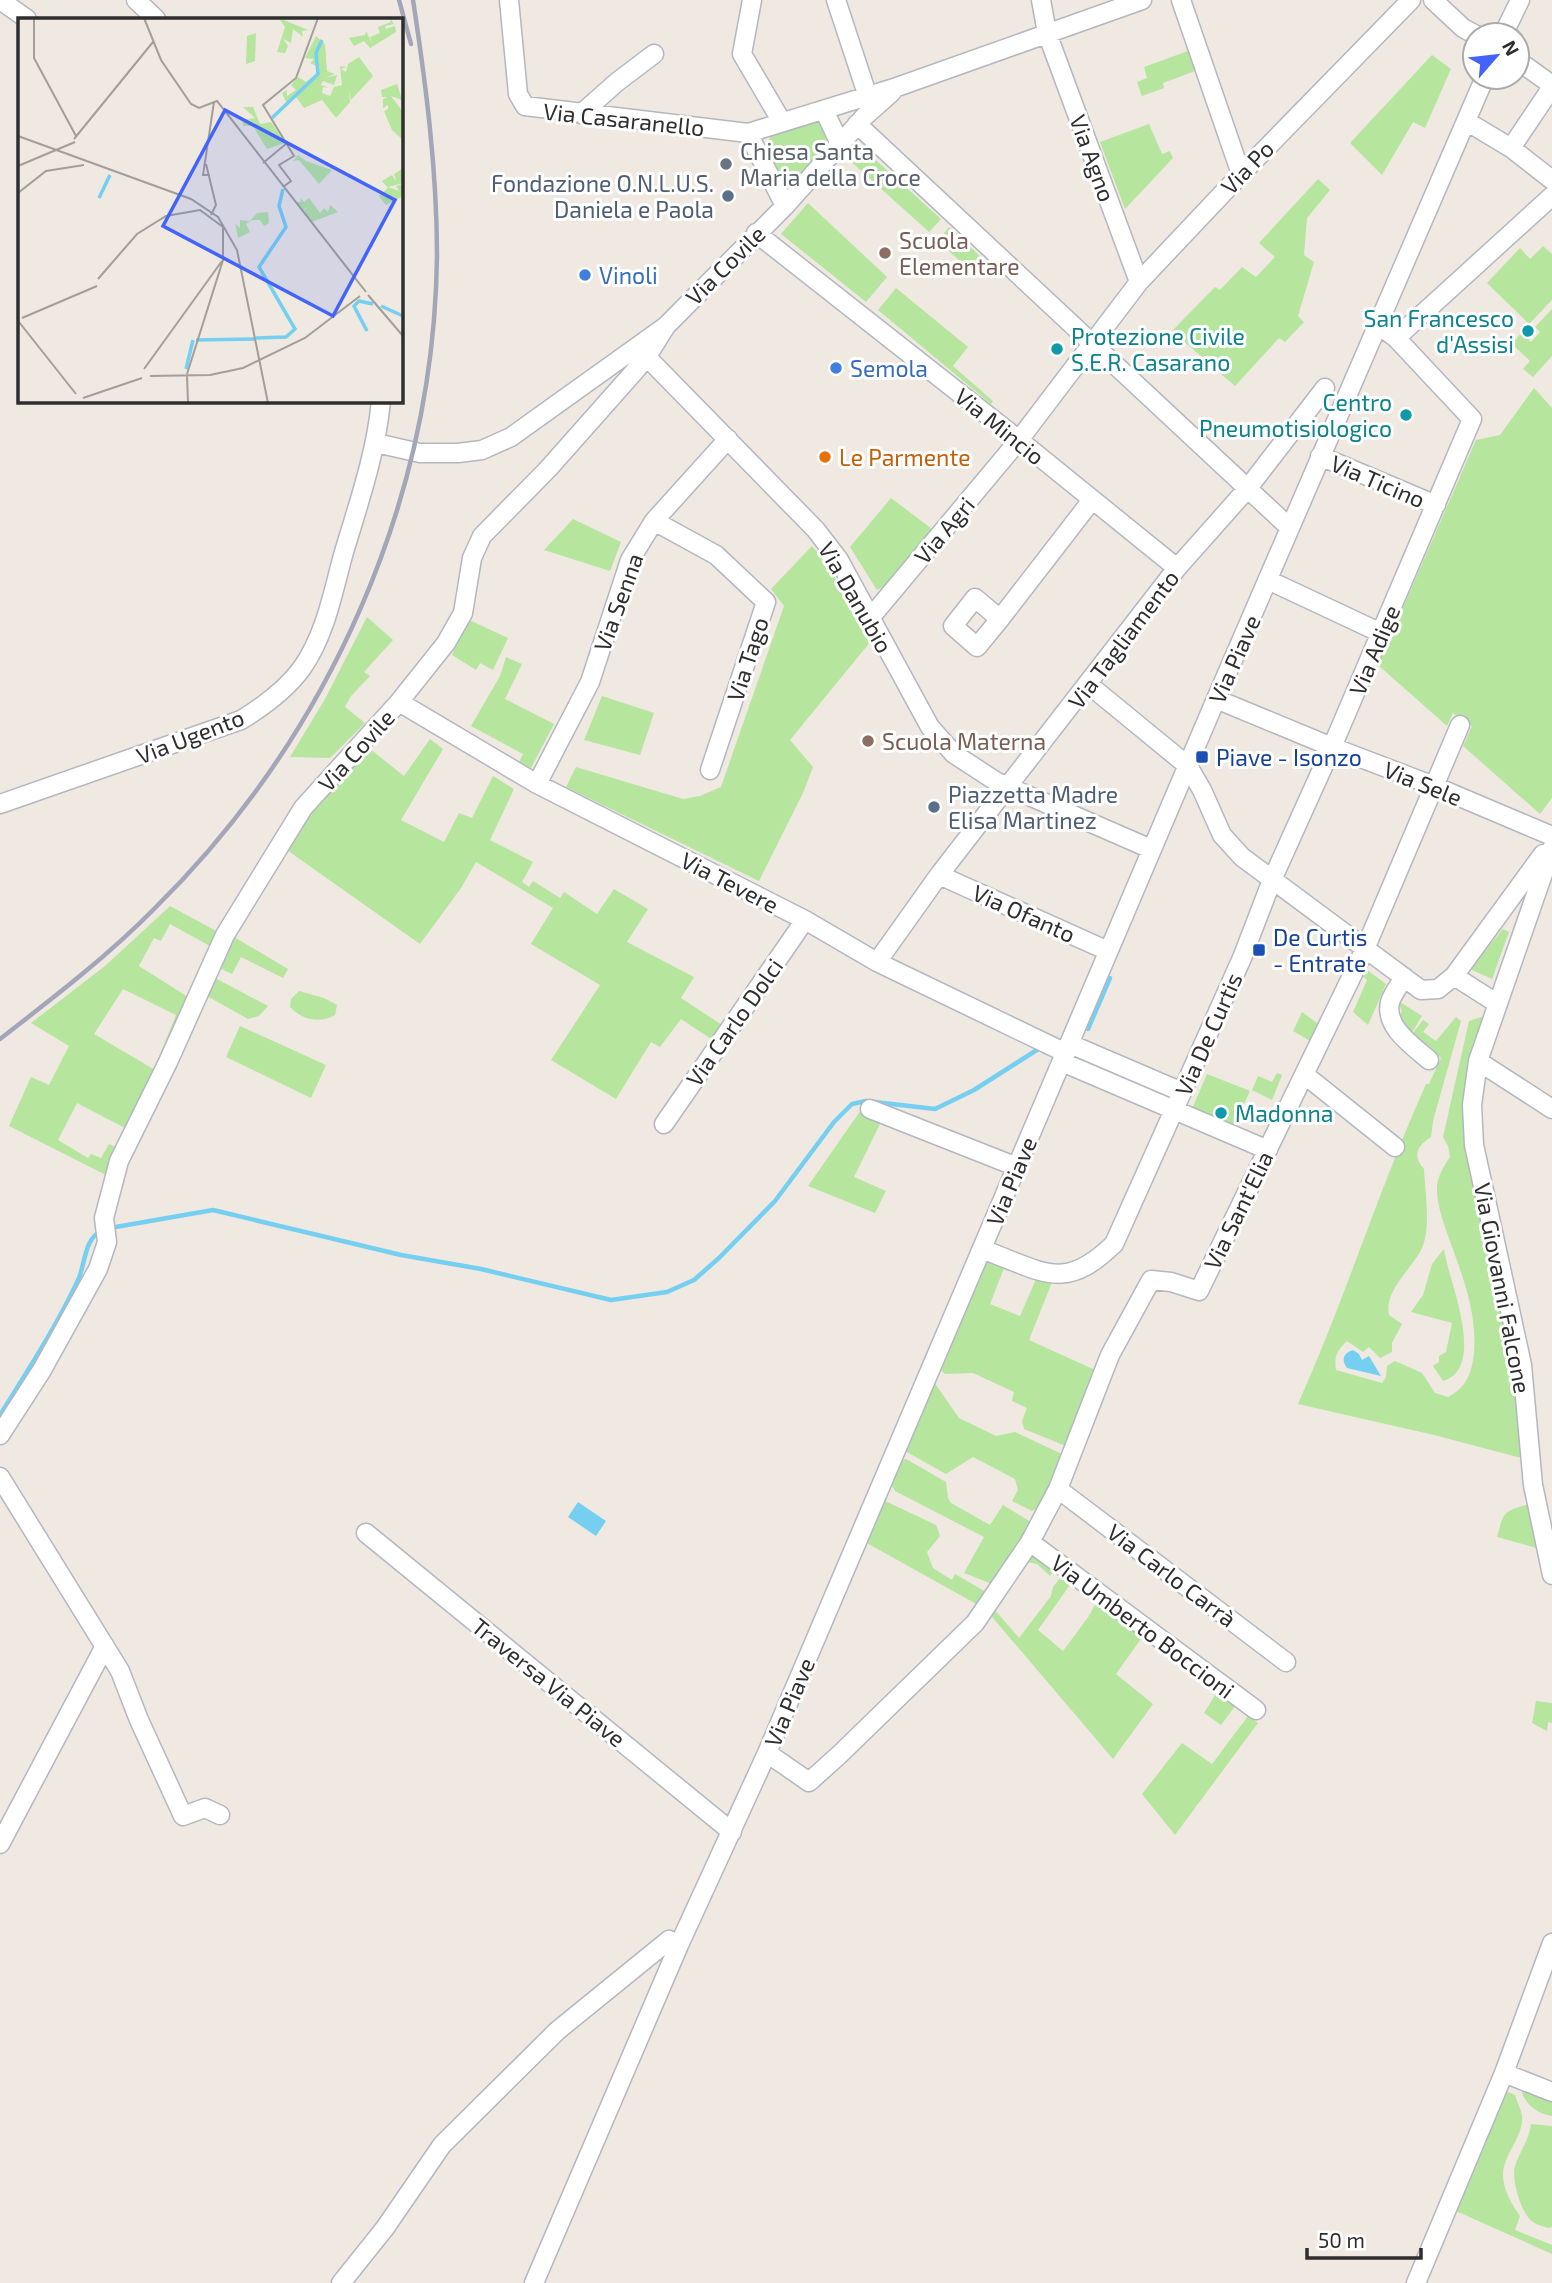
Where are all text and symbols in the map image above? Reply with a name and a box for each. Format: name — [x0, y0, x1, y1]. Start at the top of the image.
inset map — [18, 18, 402, 402]
north arrow — [1461, 21, 1531, 91]
text: N — [1498, 36, 1525, 59]
street label: Via Casaranello — [542, 97, 706, 141]
street label: Via Agno — [1064, 111, 1122, 205]
street label: Via Po — [1215, 134, 1279, 200]
place label: Chiesa Santa Maria della Croce — [740, 137, 921, 191]
marker: Chiesa Santa Maria della Croce — [718, 156, 734, 172]
place label: Fondazione O.N.L.U.S. Daniela e Paola — [491, 169, 714, 223]
marker: Fondazione O.N.L.U.S. Daniela e Paola — [720, 188, 736, 204]
street label: Via Covile — [680, 220, 770, 310]
place label: Scuola Elementare — [899, 226, 1020, 280]
marker: Scuola Elementare — [877, 245, 893, 261]
place label: Vinoli — [599, 261, 658, 289]
marker: Vinoli — [577, 267, 593, 283]
place label: San Francesco d'Assisi — [1364, 304, 1514, 358]
place label: Protezione Civile S.E.R. Casarano — [1071, 322, 1245, 376]
marker: San Francesco d'Assisi — [1520, 323, 1536, 339]
marker: Protezione Civile S.E.R. Casarano — [1049, 341, 1065, 357]
place label: Semola — [850, 354, 928, 382]
marker: Semola — [828, 360, 844, 376]
street label: Via Mincio — [950, 382, 1050, 470]
place label: Centro Pneumotisiologico — [1199, 388, 1392, 442]
marker: Centro Pneumotisiologico — [1398, 407, 1414, 423]
place label: Le Parmente — [839, 443, 971, 471]
marker: Le Parmente — [817, 449, 833, 465]
street label: Via Ticino — [1327, 449, 1429, 513]
street label: Via Agri — [908, 491, 980, 569]
street label: Via Danubio — [813, 536, 899, 658]
street label: Via Senna — [587, 549, 649, 655]
street label: Via Tagliamento — [1062, 564, 1184, 714]
street label: Via Adige — [1343, 601, 1405, 699]
street label: Via Piave — [1202, 610, 1266, 708]
street label: Via Tago — [720, 614, 774, 704]
street label: Via Ugento — [132, 703, 248, 769]
street label: Via Covile — [312, 703, 400, 797]
place label: Scuola Materna — [882, 727, 1046, 755]
marker: Scuola Materna — [860, 733, 876, 749]
place label: Piave - Isonzo — [1216, 743, 1362, 771]
marker: Piave - Isonzo — [1194, 749, 1210, 765]
street label: Via Sele — [1380, 755, 1466, 811]
place label: Piazzetta Madre Elisa Martinez — [948, 780, 1118, 834]
marker: Piazzetta Madre Elisa Martinez — [926, 799, 942, 815]
street label: Via Tevere — [677, 846, 783, 918]
street label: Via Ofanto — [968, 878, 1080, 948]
place label: De Curtis - Entrate — [1273, 923, 1367, 977]
marker: De Curtis - Entrate — [1251, 942, 1267, 958]
street label: Via Carlo Dolci — [680, 953, 788, 1091]
street label: Via De Curtis — [1168, 968, 1248, 1100]
place label: Madonna — [1235, 1099, 1333, 1127]
marker: Madonna — [1213, 1105, 1229, 1121]
street label: Via Piave — [980, 1132, 1042, 1230]
street label: Via Sant'Elia — [1197, 1146, 1279, 1274]
street label: Via Giovanni Falcone — [1469, 1180, 1537, 1396]
street label: Via Carlo Carrà — [1102, 1517, 1242, 1633]
street label: Via Umberto Boccioni — [1046, 1548, 1240, 1704]
street label: Traversa Via Piave — [467, 1612, 631, 1752]
street label: Via Piave — [758, 1653, 820, 1751]
scale bar — [1307, 2216, 1421, 2260]
text: 50 m — [1318, 2227, 1365, 2252]

